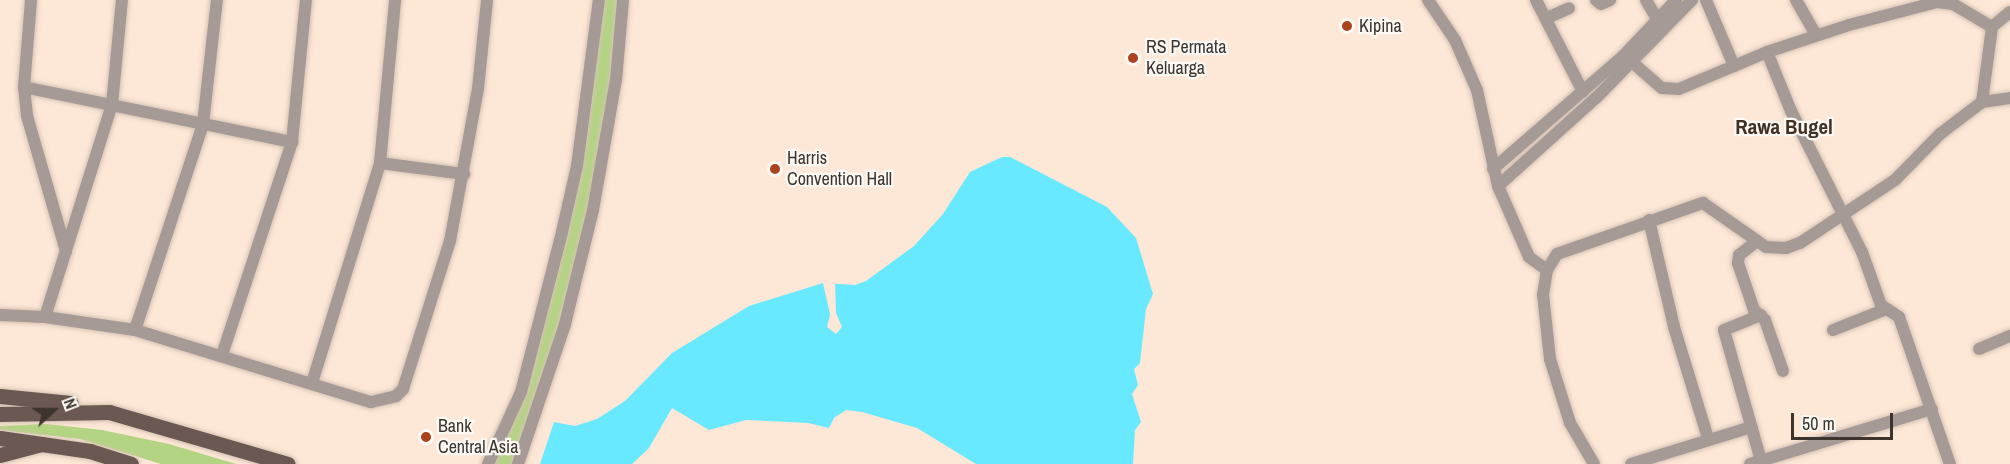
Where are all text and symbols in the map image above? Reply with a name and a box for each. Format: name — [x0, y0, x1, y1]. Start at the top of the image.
place label: Kipina — [1359, 15, 1402, 37]
marker: Kipina — [1340, 19, 1354, 33]
place label: RS Permata Keluarga — [1146, 37, 1226, 80]
marker: RS Permata Keluarga — [1124, 49, 1142, 67]
district label: Rawa Bugel — [1735, 114, 1833, 140]
place label: Harris Convention Hall — [787, 148, 892, 190]
marker: Harris Convention Hall — [768, 162, 782, 176]
north arrow — [24, 380, 84, 440]
text: N — [59, 395, 83, 412]
scale bar — [1794, 401, 1896, 439]
text: 50 m — [1802, 411, 1835, 436]
place label: Bank Central Asia — [438, 416, 519, 458]
marker: Bank Central Asia — [419, 430, 433, 444]

